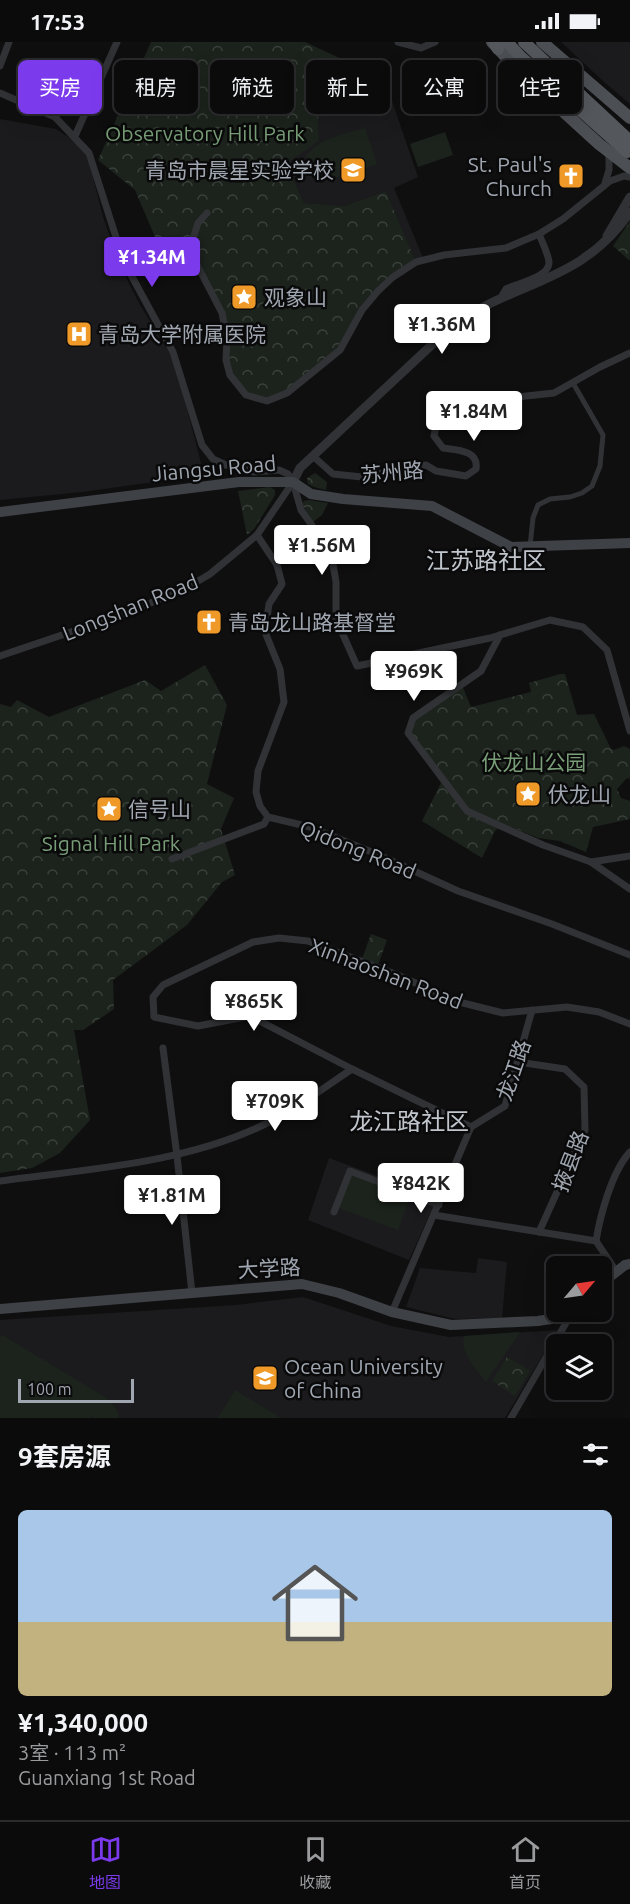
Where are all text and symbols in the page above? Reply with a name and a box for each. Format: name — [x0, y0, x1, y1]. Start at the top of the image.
text: 17:53 — [30, 9, 85, 34]
chip: 买房 — [18, 60, 102, 114]
chip: 租房 — [114, 60, 198, 114]
chip: 筛选 — [210, 60, 294, 114]
chip: 新上 — [306, 60, 390, 114]
chip: 公寓 — [402, 60, 486, 114]
chip: 住宅 — [498, 60, 582, 114]
park label: Observatory Hill Park — [105, 121, 305, 145]
place label: St. Paul's Church — [468, 152, 552, 200]
school or university icon: 青岛市晨星实验学校 — [338, 155, 368, 185]
place label: 青岛市晨星实验学校 — [145, 158, 334, 182]
church icon: St. Paul's Church — [556, 161, 586, 191]
pin: ¥1.34M — [103, 237, 201, 288]
text: ¥1.34M — [118, 245, 186, 268]
place icon: 观象山 — [229, 282, 259, 312]
place label: 观象山 — [264, 285, 327, 309]
pin: ¥1.36M — [393, 304, 491, 355]
text: ¥1.36M — [408, 312, 476, 335]
hospital icon: 青岛大学附属医院 — [64, 319, 94, 349]
place label: 青岛大学附属医院 — [98, 322, 266, 346]
pin: ¥1.84M — [425, 391, 523, 442]
text: ¥1.84M — [440, 399, 508, 422]
street label: Jiangsu Road — [151, 451, 277, 485]
street label: 苏州路 — [360, 457, 424, 487]
pin: ¥1.56M — [273, 525, 371, 576]
text: ¥1.56M — [288, 533, 356, 556]
district label: 江苏路社区 — [426, 547, 546, 574]
street label: Longshan Road — [59, 569, 201, 645]
church icon: 青岛龙山路基督堂 — [194, 607, 224, 637]
place label: 青岛龙山路基督堂 — [228, 610, 396, 634]
pin: ¥969K — [372, 651, 456, 702]
text: ¥969K — [385, 659, 443, 682]
park label: 伏龙山公园 — [482, 750, 587, 774]
place icon: 伏龙山 — [513, 779, 543, 809]
place label: 伏龙山 — [548, 782, 611, 806]
place icon: 信号山 — [94, 794, 124, 824]
place label: 信号山 — [128, 797, 191, 821]
street label: Qidong Road — [296, 815, 420, 883]
park label: Signal Hill Park — [42, 831, 181, 855]
street label: Xinhaoshan Road — [306, 933, 466, 1013]
pin: ¥865K — [212, 981, 296, 1032]
text: ¥865K — [225, 989, 283, 1012]
street label: 龙江路 — [491, 1036, 535, 1104]
pin: ¥709K — [233, 1081, 317, 1132]
text: ¥709K — [246, 1089, 304, 1112]
district label: 龙江路社区 — [349, 1108, 469, 1135]
street label: 掖县路 — [548, 1127, 592, 1195]
pin: ¥842K — [379, 1163, 463, 1214]
text: ¥842K — [392, 1171, 450, 1194]
pin: ¥1.81M — [123, 1175, 221, 1226]
text: ¥1.81M — [138, 1183, 206, 1206]
street label: 大学路 — [237, 1254, 301, 1282]
north arrow — [546, 1256, 612, 1322]
map controls — [546, 1256, 612, 1400]
button: layers — [546, 1334, 612, 1400]
place label: Ocean University of China — [284, 1354, 443, 1402]
school or university icon: Ocean University of China — [250, 1363, 280, 1393]
scale bar — [18, 1376, 134, 1404]
text: 100 m — [27, 1380, 72, 1398]
icon: filters — [579, 1438, 612, 1471]
text: 9套房源 — [18, 1442, 111, 1471]
icon: home — [261, 1549, 369, 1657]
text: ¥1,340,000 — [18, 1708, 148, 1737]
text: 3室 · 113 m² — [18, 1741, 126, 1764]
text: Guanxiang 1st Road — [18, 1766, 196, 1789]
tab: 地图 — [89, 1833, 122, 1893]
tab: 收藏 — [299, 1833, 332, 1893]
tab: 首页 — [509, 1833, 542, 1893]

